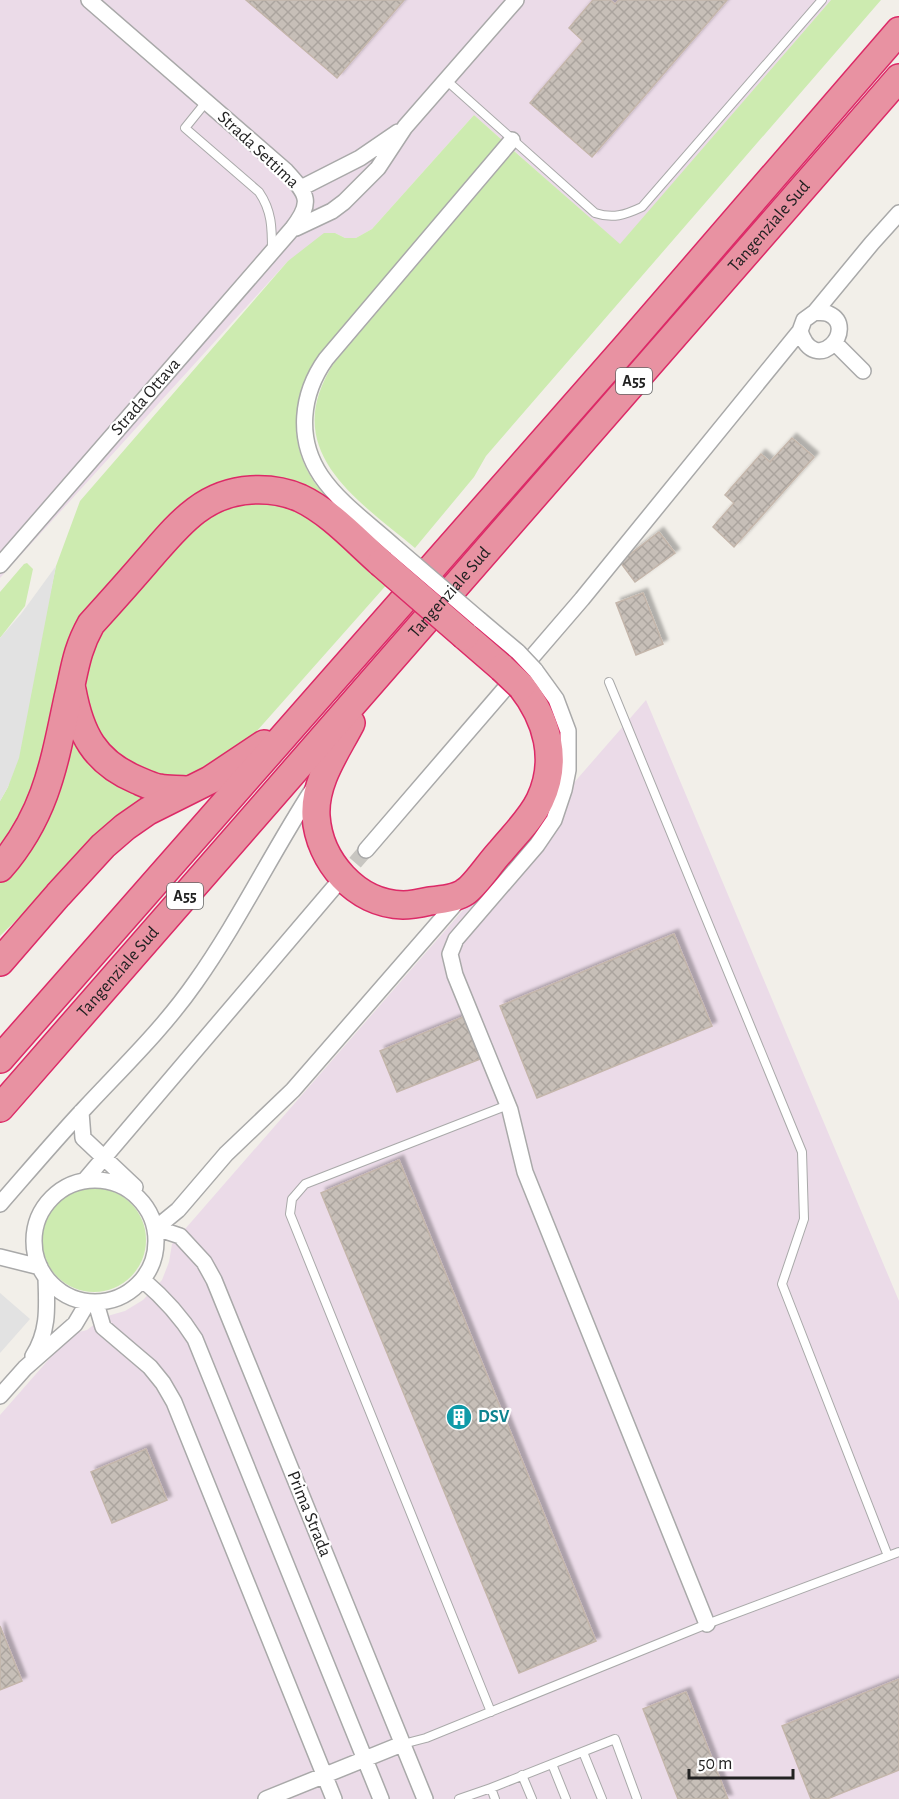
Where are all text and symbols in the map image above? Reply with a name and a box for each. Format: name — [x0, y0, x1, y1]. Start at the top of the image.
street label: Strada Settima — [214, 108, 302, 192]
street label: Tangenziale Sud — [725, 178, 814, 276]
street label: Strada Ottava — [108, 355, 184, 439]
road number: A55 — [616, 368, 652, 394]
street label: Tangenziale Sud — [405, 544, 494, 642]
road number: A55 — [167, 883, 203, 909]
street label: Tangenziale Sud — [74, 923, 163, 1021]
building icon: DSV — [444, 1402, 474, 1432]
place label: DSV — [478, 1408, 510, 1426]
street label: Prima Strada — [284, 1469, 334, 1559]
scale bar — [689, 1742, 792, 1780]
text: 50 m — [698, 1755, 732, 1773]

